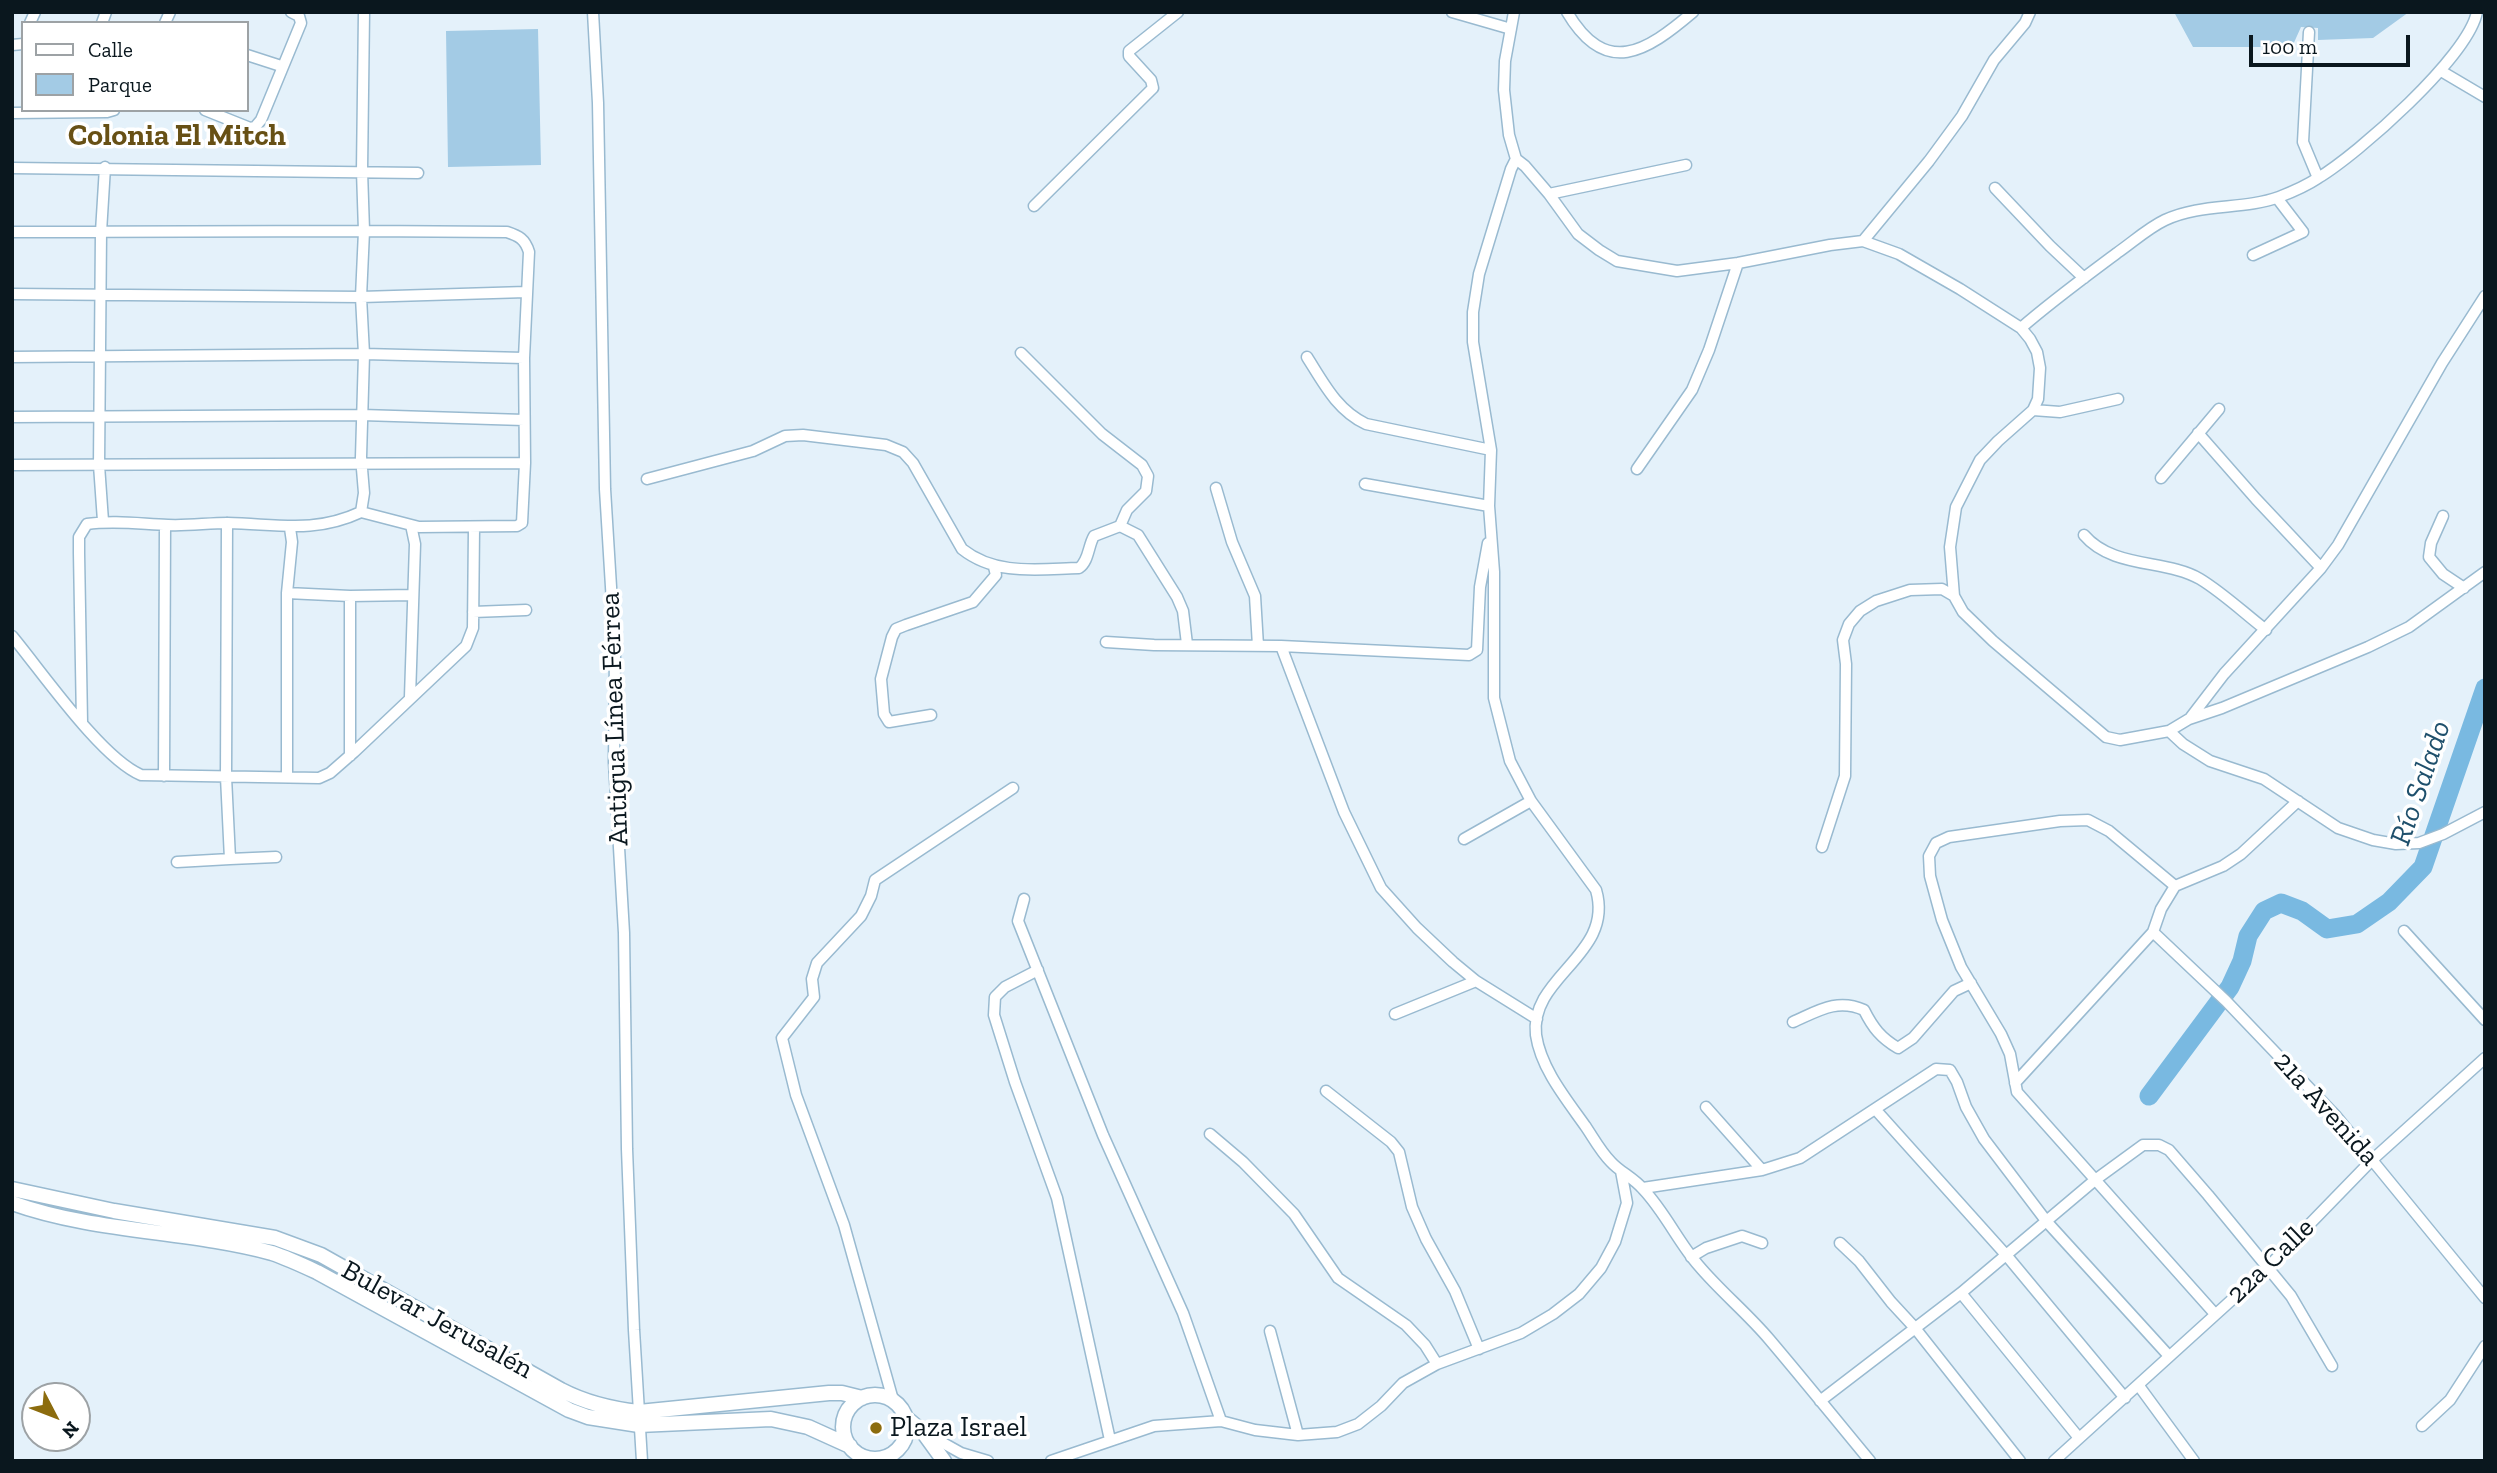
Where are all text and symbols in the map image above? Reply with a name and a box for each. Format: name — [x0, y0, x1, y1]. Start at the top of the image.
legend — [21, 21, 248, 112]
scale bar — [2252, 21, 2413, 65]
text: 100 m — [2262, 34, 2317, 59]
text: Calle — [88, 37, 133, 62]
text: Parque — [88, 72, 152, 97]
district label: Colonia El Mitch — [68, 118, 286, 154]
street label: Antigua Línea Férrea — [594, 592, 636, 846]
water label: Río Salado — [2383, 716, 2459, 850]
street label: 21a Avenida — [2266, 1045, 2386, 1173]
street label: 22a Calle — [2220, 1211, 2322, 1311]
street label: Bulevar Jerusalén — [335, 1253, 539, 1387]
north arrow — [21, 1382, 91, 1452]
place label: Plaza Israel — [890, 1411, 1027, 1445]
text: N — [57, 1417, 84, 1443]
marker: Plaza Israel — [868, 1420, 884, 1436]

